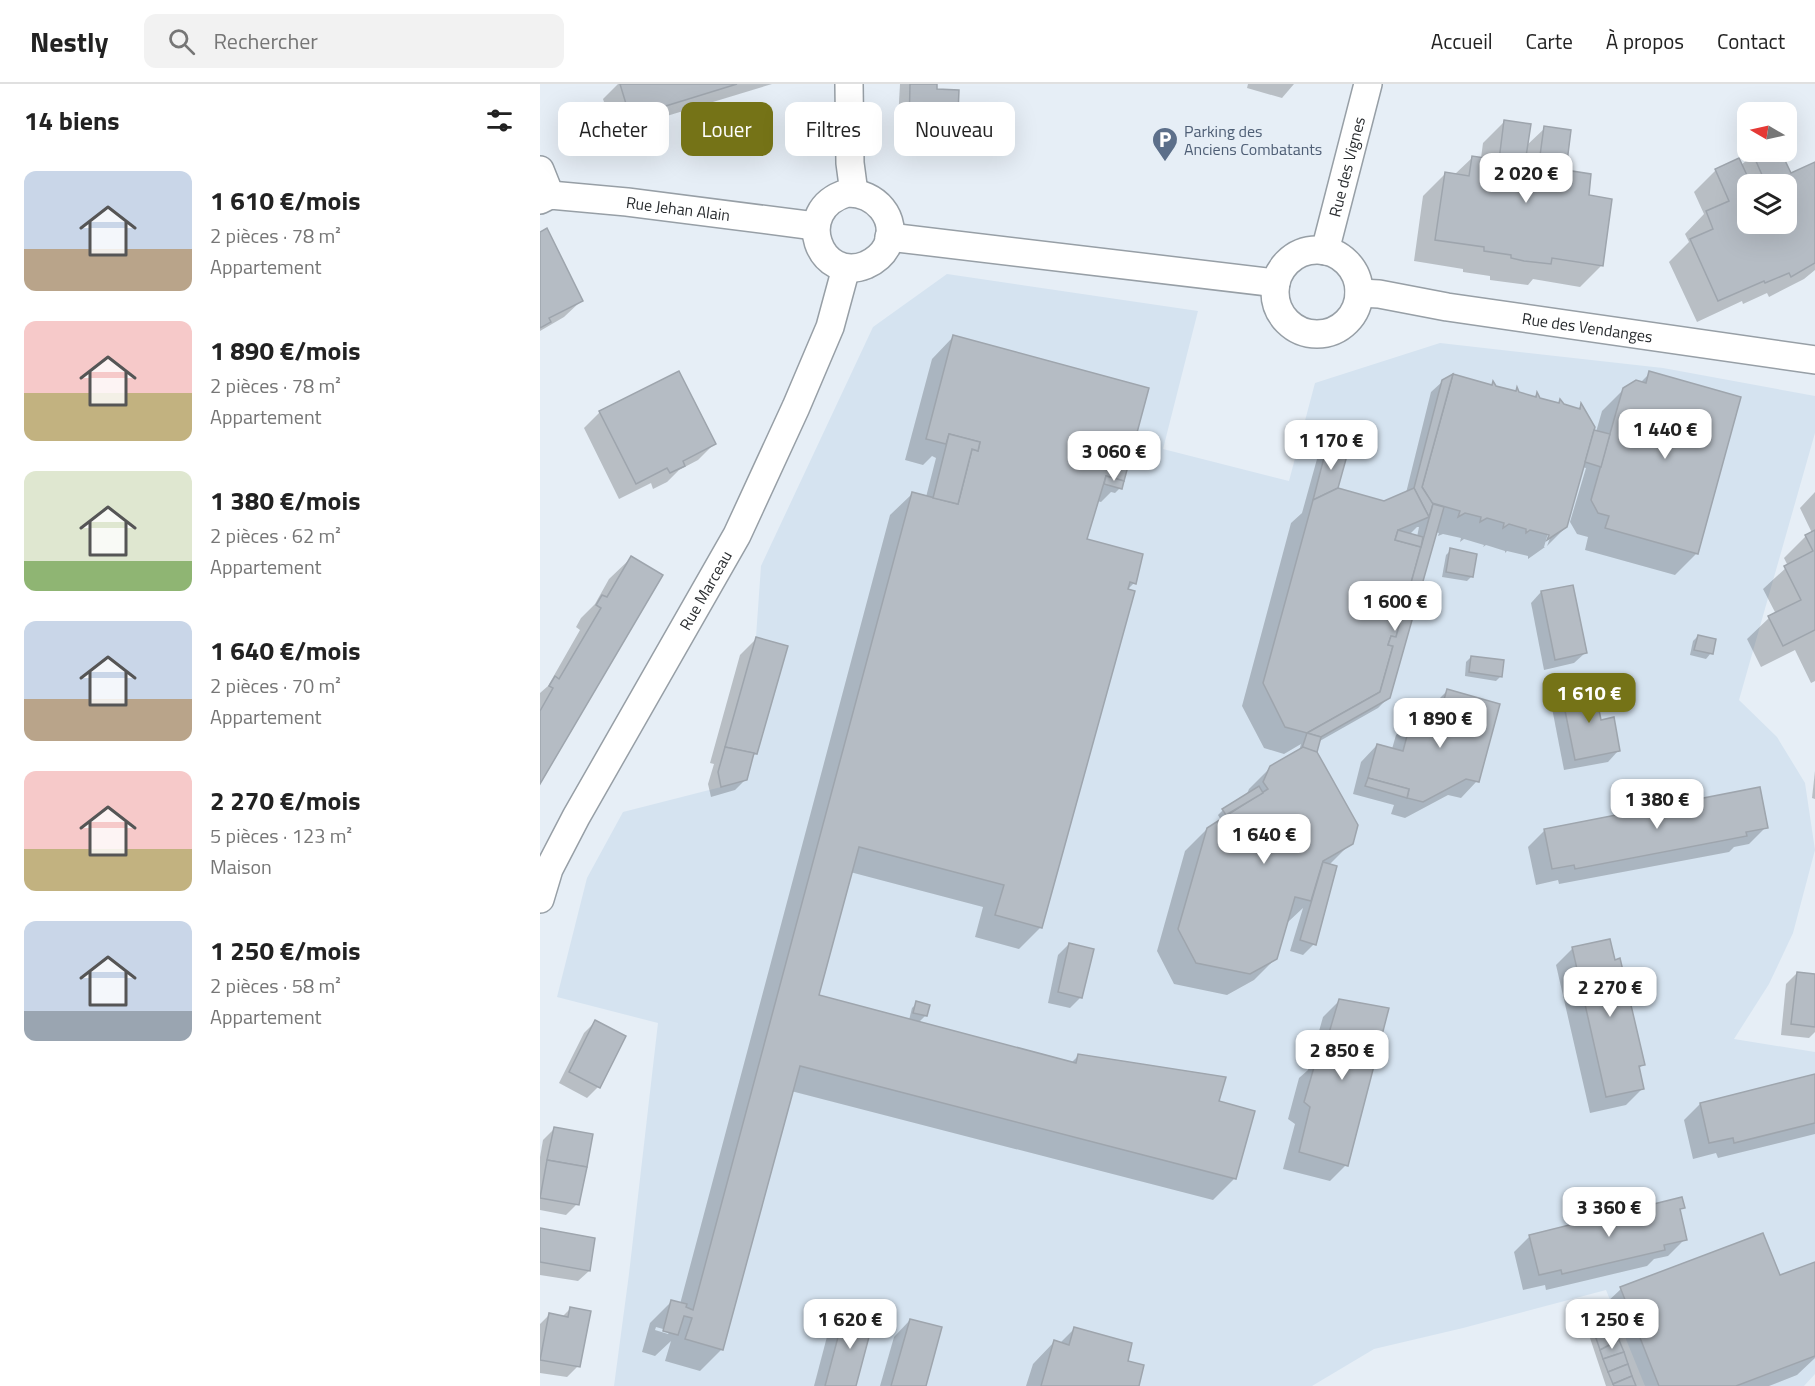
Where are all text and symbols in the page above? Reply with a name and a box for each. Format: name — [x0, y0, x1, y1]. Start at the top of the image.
search box — [144, 14, 564, 68]
text: Nestly — [30, 20, 108, 63]
text: Rechercher — [213, 24, 318, 58]
icon: search — [165, 25, 198, 58]
text: Accueil — [1431, 25, 1493, 57]
text: Carte — [1526, 25, 1573, 57]
text: À propos — [1606, 25, 1684, 57]
text: Contact — [1717, 25, 1785, 57]
text: 14 biens — [24, 101, 120, 140]
chip: Acheter — [558, 102, 669, 156]
chip: Louer — [681, 102, 773, 156]
chip: Filtres — [785, 102, 882, 156]
chip: Nouveau — [894, 102, 1015, 156]
north arrow — [1737, 102, 1797, 162]
map controls — [1737, 102, 1797, 234]
icon: filters — [483, 104, 516, 137]
street label: Rue des Vignes — [1322, 114, 1371, 219]
place label: Parking des Anciens Combatants — [1184, 119, 1322, 161]
parking icon: Parking des Anciens Combatants — [1150, 125, 1180, 163]
pin: 2 020 € — [1471, 153, 1581, 204]
text: 2 020 € — [1494, 157, 1558, 188]
button: layers — [1737, 174, 1797, 234]
text: 1 610 €/mois — [210, 181, 360, 220]
street label: Rue Jehan Alain — [625, 190, 732, 227]
icon: home — [72, 195, 144, 267]
text: 2 pièces · 78 m² — [210, 220, 341, 251]
text: Appartement — [210, 251, 322, 282]
street label: Rue des Vendanges — [1520, 306, 1654, 348]
text: 1 890 €/mois — [210, 331, 360, 370]
icon: home — [72, 345, 144, 417]
text: 2 pièces · 78 m² — [210, 370, 341, 401]
text: Appartement — [210, 401, 322, 432]
pin: 1 440 € — [1610, 409, 1720, 460]
text: 1 440 € — [1633, 413, 1697, 444]
pin: 1 170 € — [1276, 420, 1386, 471]
text: 1 170 € — [1299, 424, 1363, 455]
pin: 3 060 € — [1059, 431, 1169, 482]
text: 3 060 € — [1082, 435, 1146, 466]
text: 1 380 €/mois — [210, 481, 360, 520]
icon: home — [72, 495, 144, 567]
text: 2 pièces · 62 m² — [210, 520, 341, 551]
street label: Rue Marceau — [673, 546, 738, 635]
text: Appartement — [210, 551, 322, 582]
pin: 1 600 € — [1340, 581, 1450, 632]
text: 1 600 € — [1363, 585, 1427, 616]
text: 1 640 €/mois — [210, 631, 360, 670]
icon: home — [72, 645, 144, 717]
text: 2 pièces · 70 m² — [210, 670, 341, 701]
pin: 1 610 € — [1534, 673, 1644, 724]
text: 1 610 € — [1557, 677, 1621, 708]
pin: 1 890 € — [1385, 698, 1495, 749]
text: Appartement — [210, 701, 322, 732]
text: 1 890 € — [1408, 702, 1472, 733]
pin: 1 380 € — [1602, 779, 1712, 830]
text: 2 270 €/mois — [210, 781, 360, 820]
text: 1 380 € — [1625, 783, 1689, 814]
icon: home — [72, 795, 144, 867]
pin: 1 640 € — [1209, 814, 1319, 865]
text: 1 640 € — [1232, 818, 1296, 849]
text: 5 pièces · 123 m² — [210, 820, 352, 851]
text: Maison — [210, 851, 272, 882]
text: 1 250 €/mois — [210, 931, 360, 970]
icon: home — [72, 945, 144, 1017]
pin: 2 270 € — [1555, 967, 1665, 1018]
text: 2 pièces · 58 m² — [210, 970, 341, 1001]
text: 2 270 € — [1578, 971, 1642, 1002]
text: Appartement — [210, 1001, 322, 1032]
pin: 2 850 € — [1287, 1030, 1397, 1081]
text: 2 850 € — [1310, 1034, 1374, 1065]
pin: 3 360 € — [1554, 1187, 1664, 1238]
text: 3 360 € — [1577, 1191, 1641, 1222]
pin: 1 620 € — [795, 1299, 905, 1350]
pin: 1 250 € — [1557, 1299, 1667, 1350]
text: 1 620 € — [818, 1303, 882, 1334]
text: 1 250 € — [1580, 1303, 1644, 1334]

